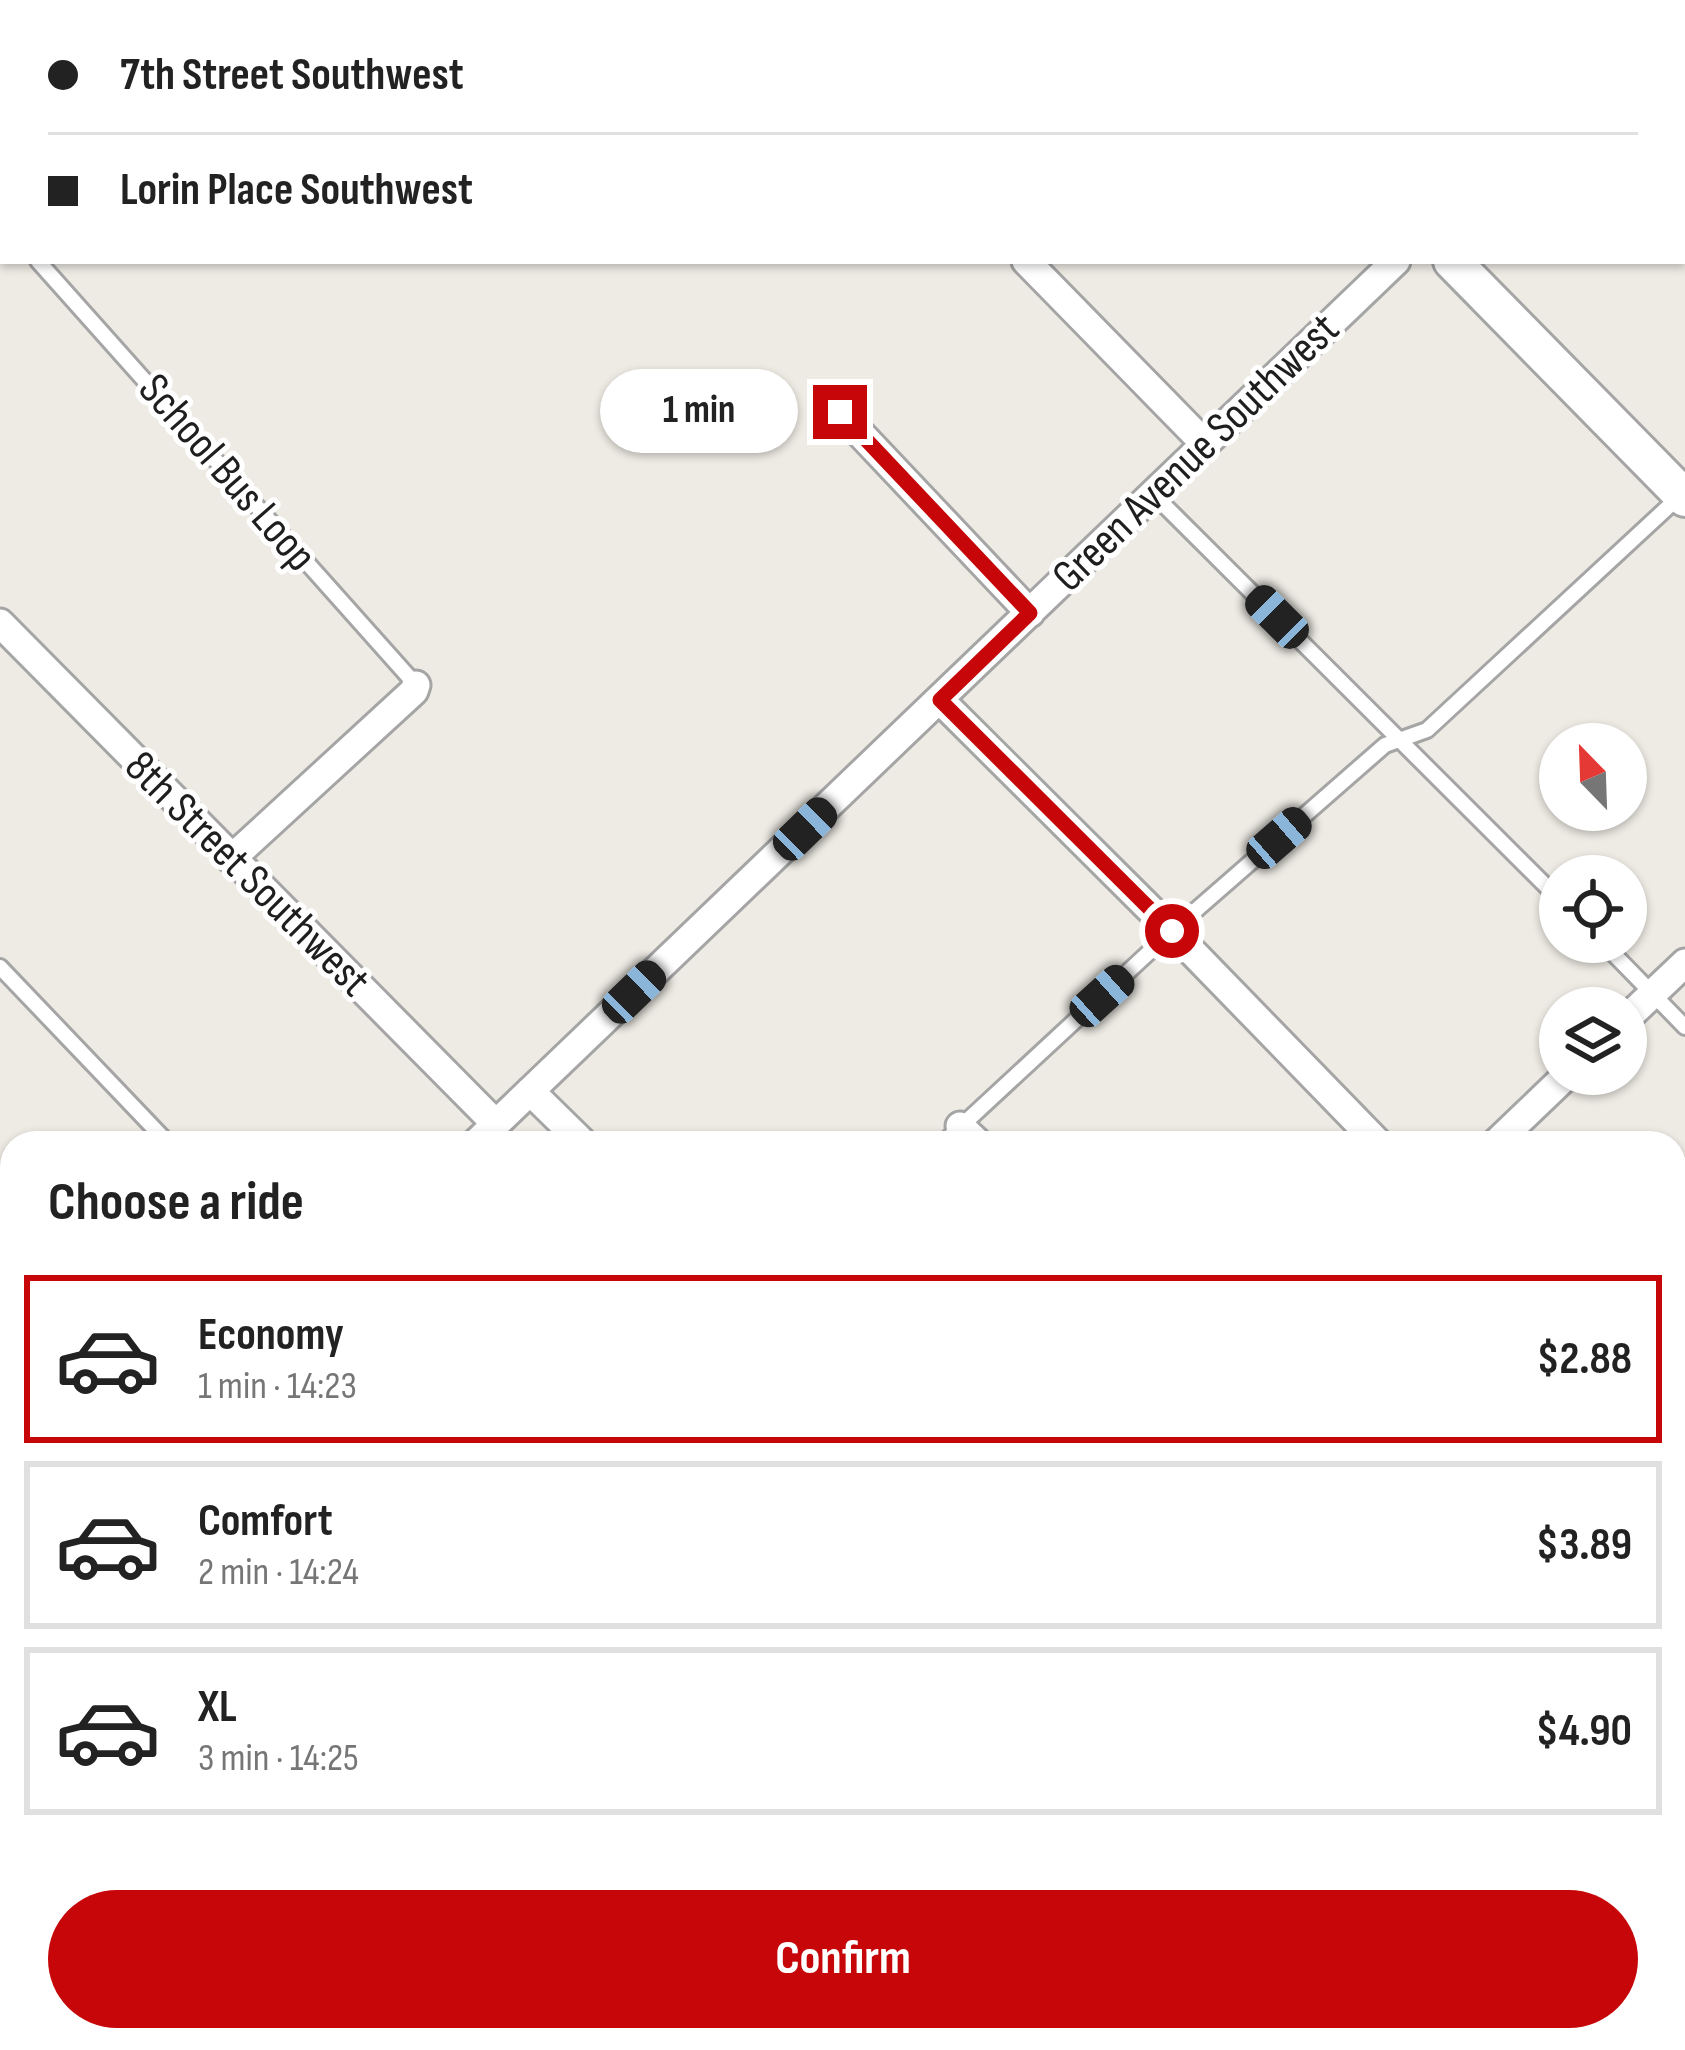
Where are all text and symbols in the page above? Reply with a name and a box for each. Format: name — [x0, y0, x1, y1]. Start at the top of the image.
text: 7th Street Southwest — [120, 48, 464, 103]
text: Lorin Place Southwest — [120, 163, 473, 218]
street label: Green Avenue Southwest — [1041, 302, 1351, 604]
street label: School Bus Loop — [126, 363, 328, 583]
callout: 1 min — [600, 370, 798, 454]
route end — [813, 385, 867, 439]
text: 1 min — [663, 387, 735, 434]
car — [1239, 579, 1315, 655]
north arrow — [1539, 723, 1647, 831]
map controls — [1539, 723, 1647, 1095]
street label: 8th Street Southwest — [113, 740, 381, 1008]
car — [767, 791, 843, 867]
car — [1240, 801, 1318, 875]
button: locate — [1539, 855, 1647, 963]
route start — [1145, 904, 1199, 958]
car — [596, 954, 672, 1030]
car — [1063, 959, 1141, 1033]
button: layers — [1539, 987, 1647, 1095]
text: Choose a ride — [48, 1170, 304, 1235]
icon: car — [54, 1305, 162, 1413]
text: Economy — [198, 1308, 344, 1363]
text: $2.88 — [1537, 1332, 1632, 1387]
text: 1 min · 14:23 — [198, 1363, 357, 1410]
icon: car — [54, 1491, 162, 1599]
text: Comfort — [198, 1494, 333, 1549]
text: $3.89 — [1536, 1518, 1632, 1573]
text: 2 min · 14:24 — [198, 1549, 359, 1596]
icon: car — [54, 1677, 162, 1785]
text: XL — [198, 1680, 237, 1735]
text: $4.90 — [1536, 1704, 1632, 1759]
text: 3 min · 14:25 — [198, 1735, 359, 1782]
button: Confirm — [48, 1890, 1638, 2028]

